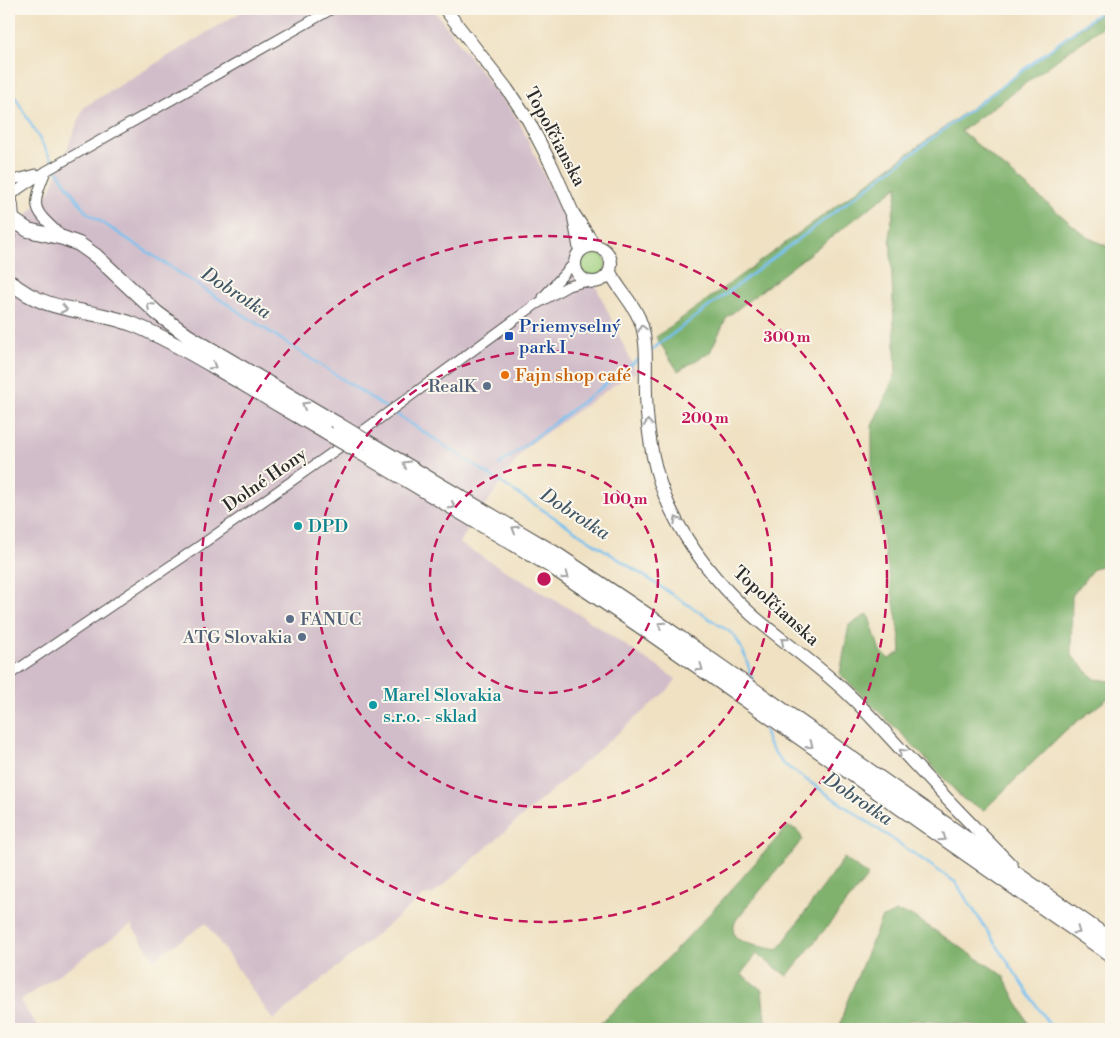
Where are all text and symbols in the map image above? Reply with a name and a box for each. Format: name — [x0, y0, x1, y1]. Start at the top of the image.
street label: Topoľčianska — [519, 84, 591, 191]
water label: Dobrotka — [196, 261, 276, 325]
one-way arrow — [59, 303, 68, 314]
one-way arrow — [146, 303, 155, 312]
place label: Priemyselný park I — [519, 315, 621, 359]
one-way arrow — [637, 323, 648, 332]
text: 300 m — [764, 328, 811, 347]
marker: Priemyselný park I — [503, 330, 515, 342]
one-way arrow — [208, 360, 217, 370]
place label: Fajn shop café — [515, 364, 631, 387]
marker: Fajn shop café — [499, 369, 511, 381]
place label: RealK — [428, 375, 479, 398]
marker: RealK — [481, 380, 493, 392]
one-way arrow — [301, 401, 310, 411]
text: 200 m — [681, 409, 729, 428]
one-way arrow — [643, 418, 654, 426]
street label: Dolné Hony — [219, 443, 311, 517]
one-way arrow — [402, 461, 411, 471]
water label: Dobrotka — [535, 482, 615, 546]
text: 100 m — [603, 490, 648, 509]
one-way arrow — [447, 500, 456, 510]
place label: DPD — [308, 515, 348, 538]
one-way arrow — [673, 517, 683, 526]
marker: DPD — [292, 520, 304, 532]
one-way arrow — [511, 525, 520, 535]
street label: Topoľčianska — [728, 561, 825, 652]
centre of rings — [535, 570, 553, 588]
one-way arrow — [560, 570, 569, 579]
place label: FANUC — [300, 608, 361, 631]
marker: FANUC — [284, 613, 296, 625]
one-way arrow — [658, 622, 667, 630]
place label: ATG Slovakia — [182, 626, 293, 649]
marker: ATG Slovakia — [296, 631, 308, 643]
one-way arrow — [781, 638, 790, 646]
one-way arrow — [694, 662, 703, 671]
place label: Marel Slovakia s.r.o. - sklad — [383, 684, 503, 728]
marker: Marel Slovakia s.r.o. - sklad — [367, 699, 379, 711]
one-way arrow — [804, 739, 814, 748]
one-way arrow — [899, 748, 908, 757]
water label: Dobrotka — [818, 767, 898, 831]
one-way arrow — [937, 832, 947, 841]
one-way arrow — [1071, 925, 1081, 934]

